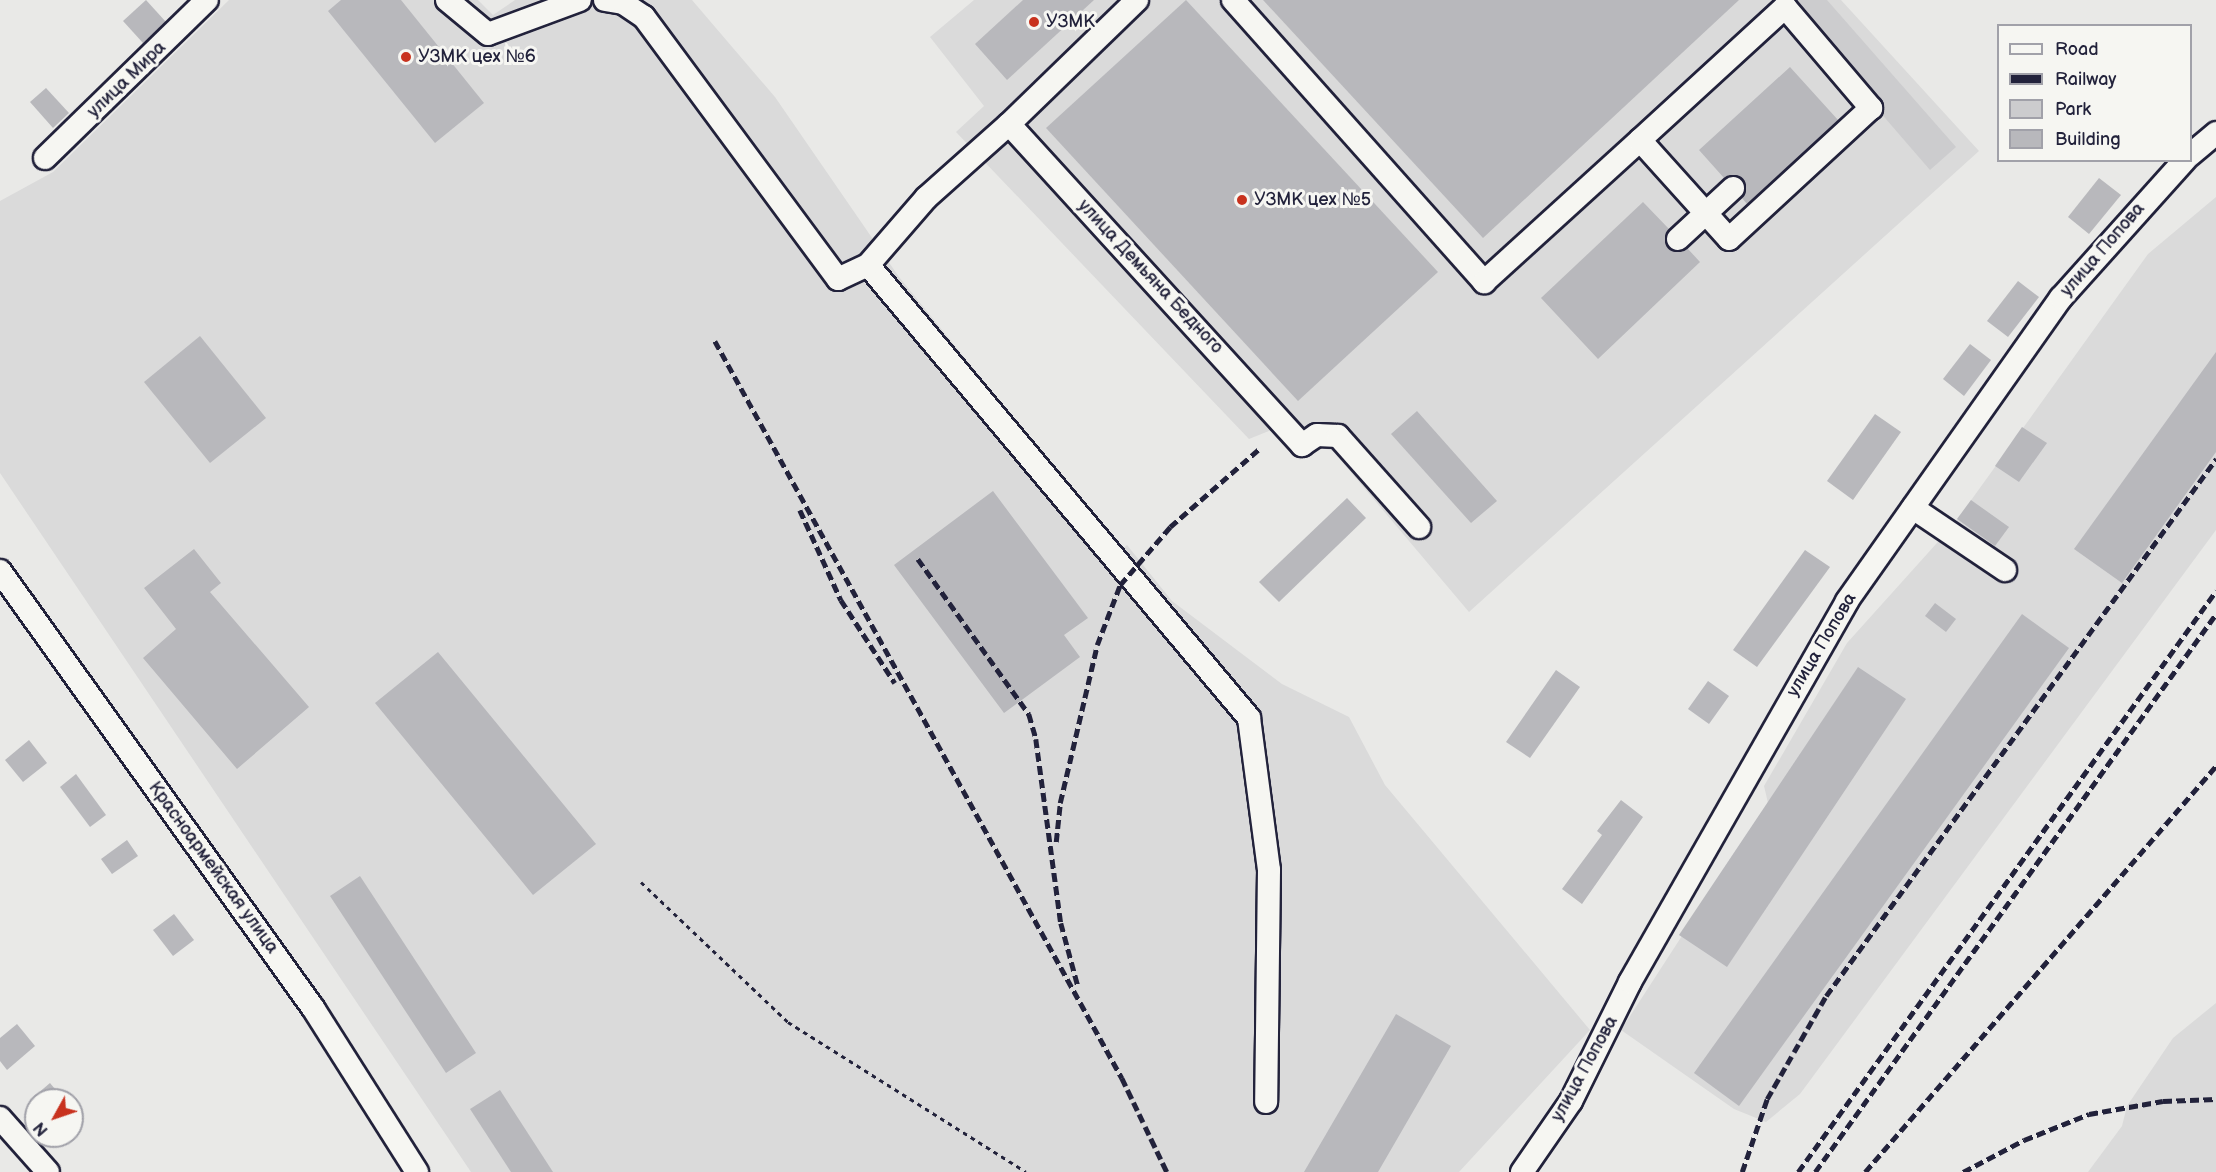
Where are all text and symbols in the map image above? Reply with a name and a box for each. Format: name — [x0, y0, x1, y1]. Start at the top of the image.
place label: УЗМК — [1046, 11, 1095, 33]
marker: УЗМК — [1027, 15, 1041, 29]
legend — [1997, 24, 2192, 162]
street label: улица Мира — [83, 37, 171, 123]
text: Road — [2055, 39, 2099, 60]
place label: УЗМК цех №6 — [418, 46, 536, 68]
marker: УЗМК цех №6 — [399, 50, 413, 64]
text: Railway — [2055, 69, 2117, 90]
text: Park — [2055, 99, 2091, 120]
text: Building — [2055, 129, 2121, 150]
place label: УЗМК цех №5 — [1254, 189, 1371, 211]
marker: УЗМК цех №5 — [1235, 193, 1249, 207]
street label: улица Демьяна Бедного — [1073, 195, 1227, 359]
street label: улица Попова — [2056, 199, 2150, 301]
street label: улица Попова — [1783, 589, 1861, 701]
street label: Красноармейская улица — [143, 778, 283, 958]
street label: улица Попова — [1547, 1012, 1623, 1126]
north arrow — [24, 1088, 84, 1148]
text: N — [30, 1118, 53, 1139]

